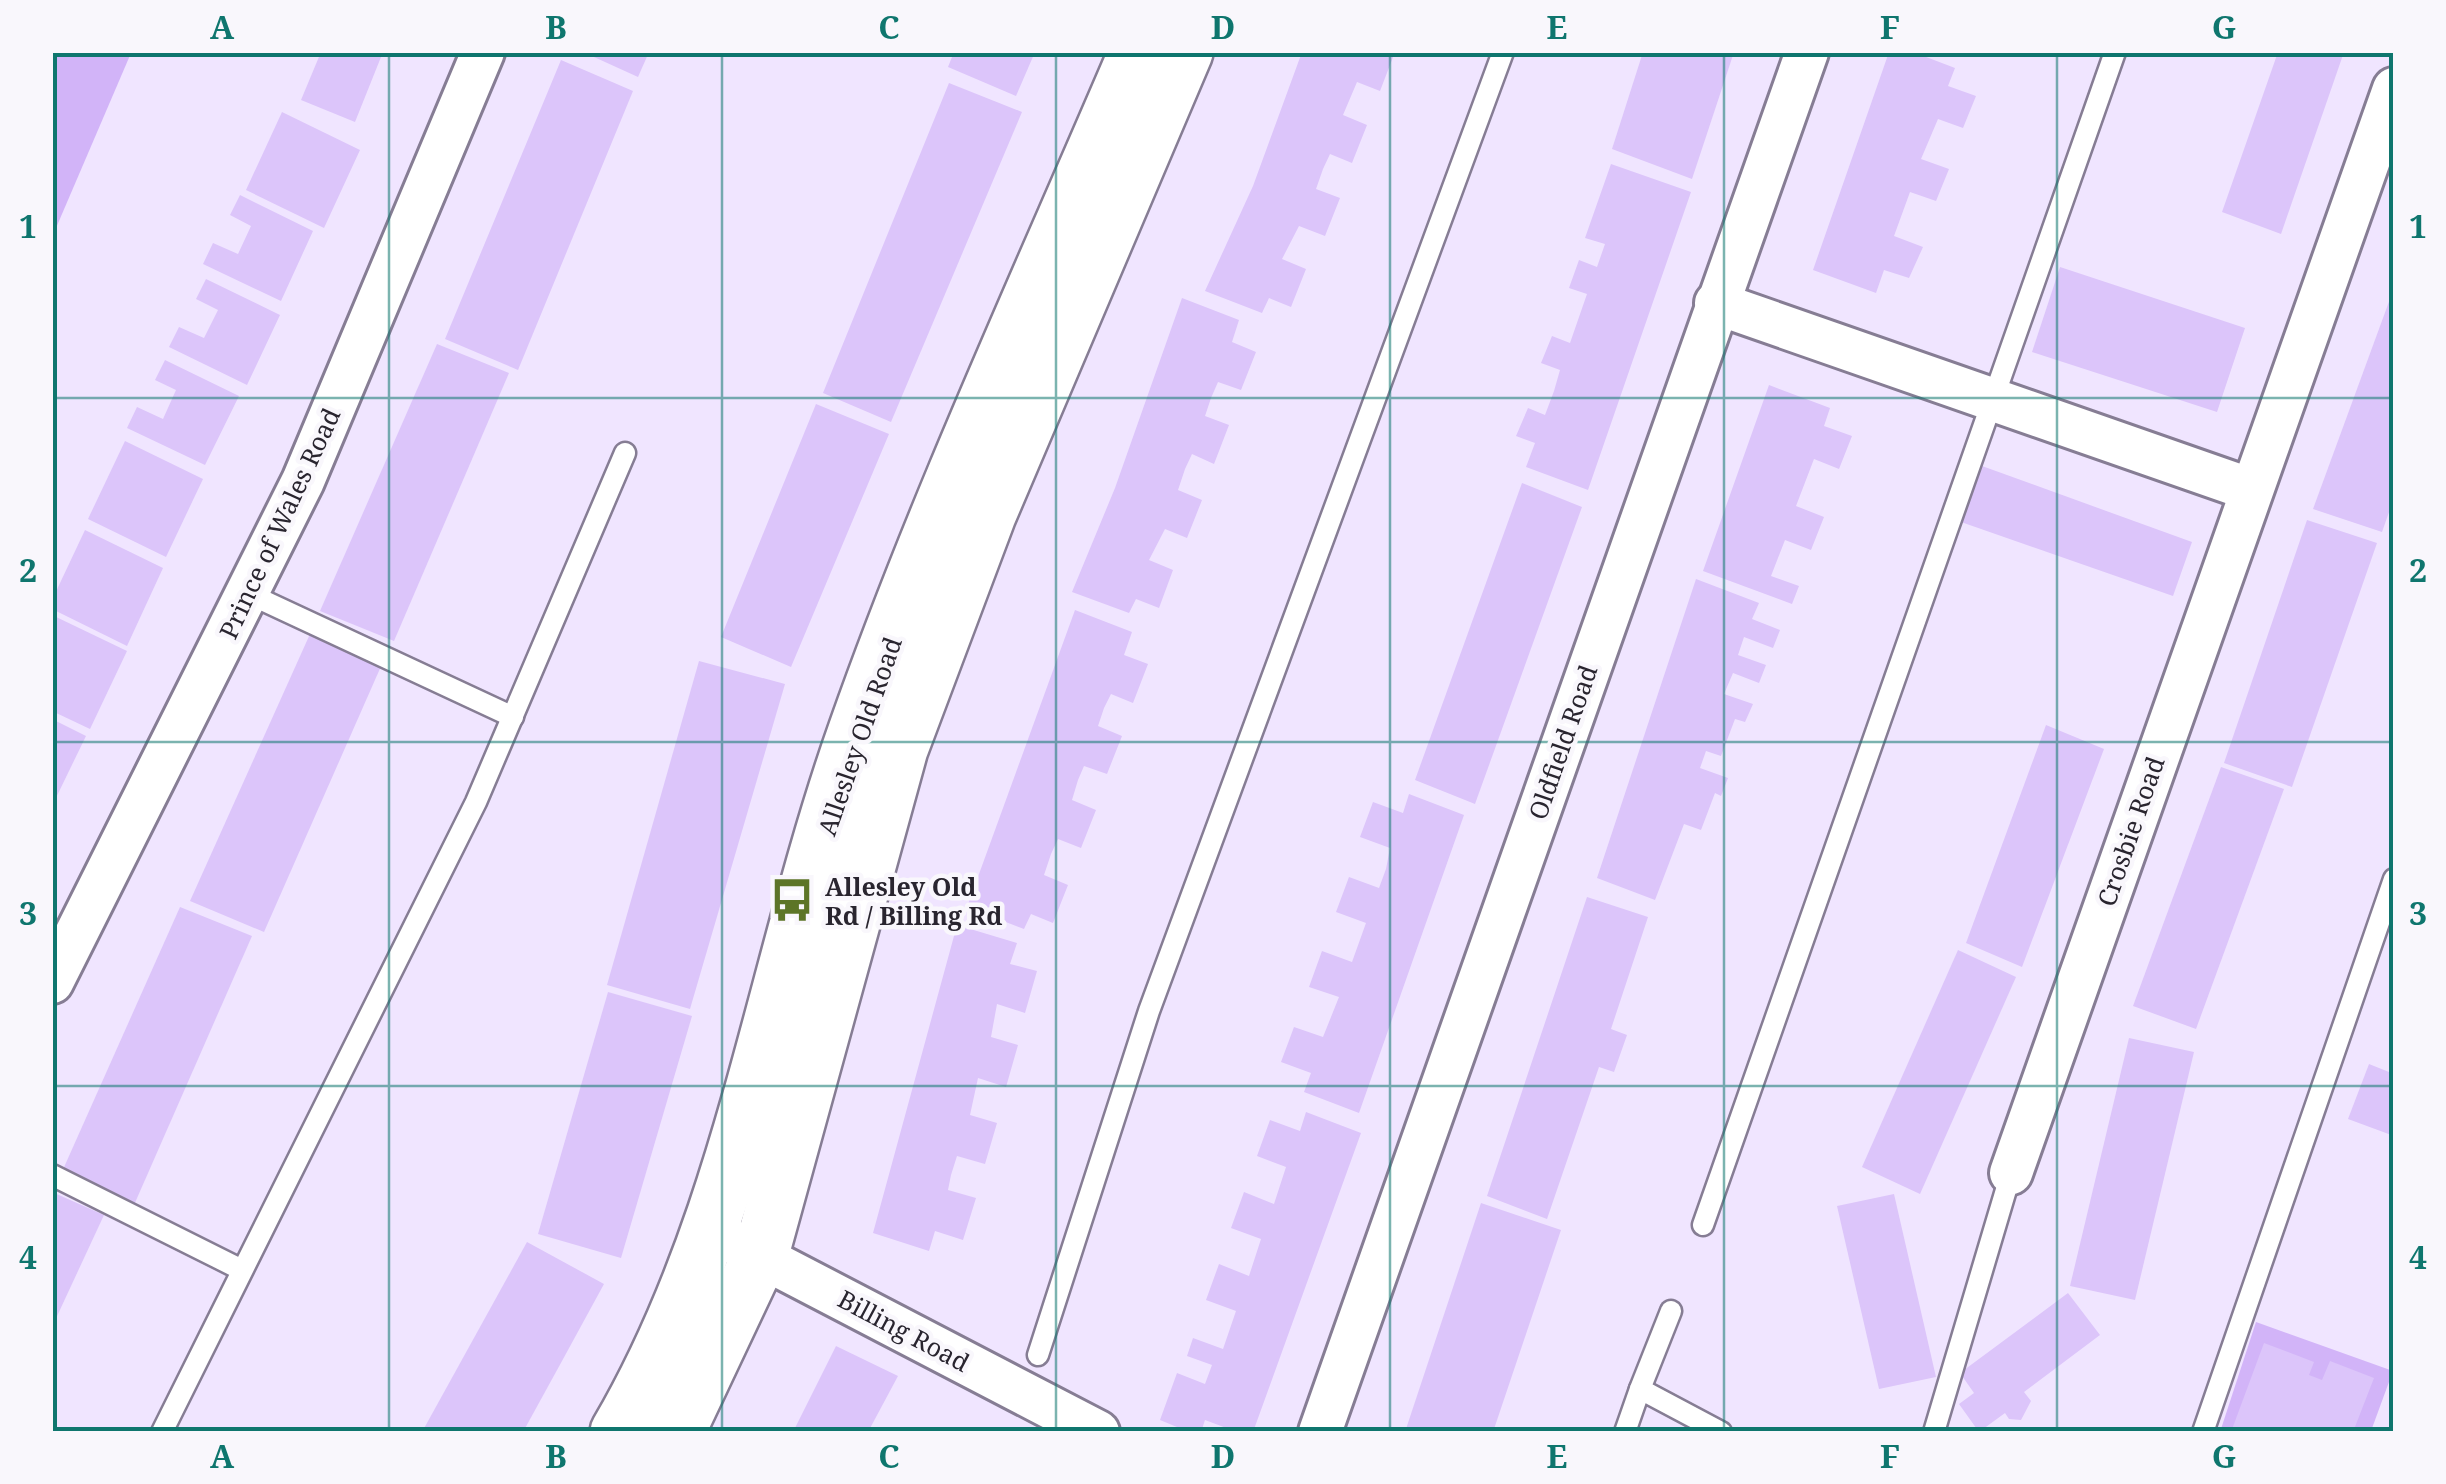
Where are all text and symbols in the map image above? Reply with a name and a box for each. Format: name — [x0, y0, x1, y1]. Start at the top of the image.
text: A — [210, 5, 235, 48]
text: B — [545, 5, 567, 48]
text: C — [878, 5, 900, 48]
text: D — [1211, 5, 1235, 48]
text: E — [1547, 5, 1567, 48]
text: F — [1880, 5, 1900, 48]
text: G — [2212, 5, 2236, 48]
text: 1 — [19, 204, 37, 247]
text: 1 — [2409, 204, 2427, 247]
street label: Prince of Wales Road — [211, 402, 347, 644]
text: 2 — [19, 548, 37, 591]
text: 2 — [2409, 548, 2427, 591]
street label: Allesley Old Road — [809, 632, 909, 840]
street label: Oldfield Road — [1520, 660, 1604, 824]
street label: Crosbie Road — [2088, 752, 2172, 910]
place label: Allesley Old Rd / Billing Rd — [825, 869, 1002, 932]
bus stop icon: Allesley Old Rd / Billing Rd — [768, 876, 816, 924]
text: 3 — [19, 891, 37, 934]
text: 3 — [2409, 891, 2427, 934]
text: 4 — [19, 1235, 37, 1278]
text: 4 — [2409, 1235, 2427, 1278]
street label: Billing Road — [832, 1281, 976, 1379]
text: A — [210, 1434, 235, 1477]
text: B — [545, 1434, 567, 1477]
text: C — [878, 1434, 900, 1477]
text: D — [1211, 1434, 1235, 1477]
text: E — [1547, 1434, 1567, 1477]
text: F — [1880, 1434, 1900, 1477]
text: G — [2212, 1434, 2236, 1477]

